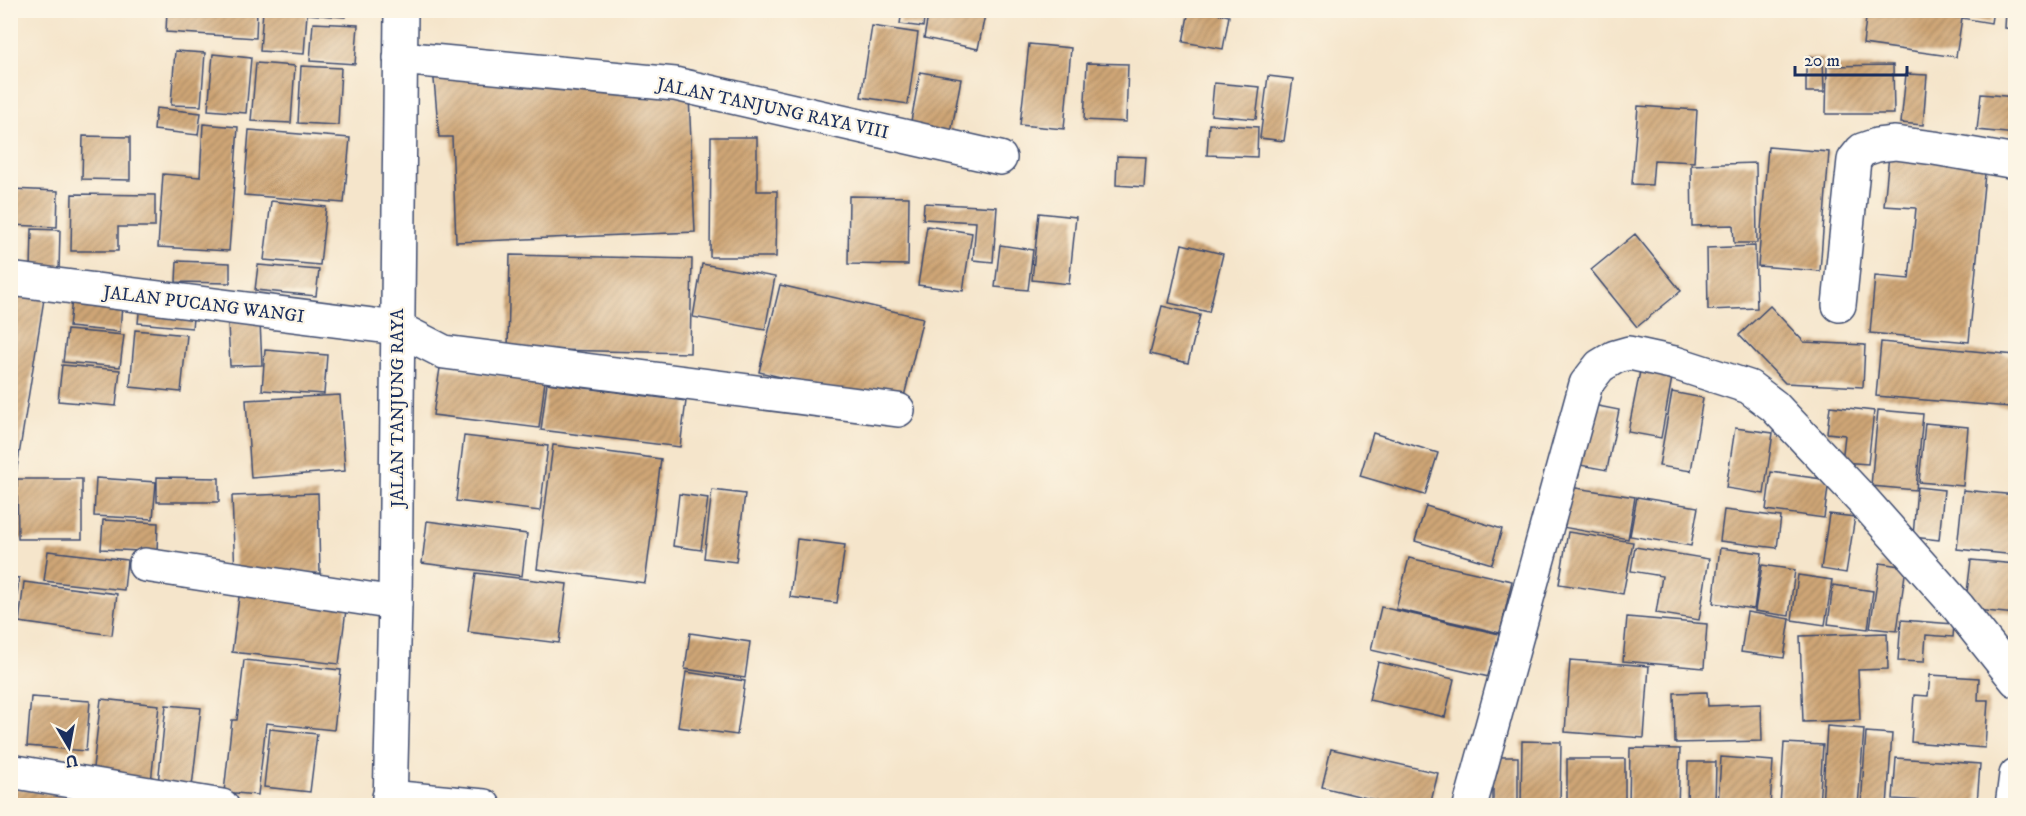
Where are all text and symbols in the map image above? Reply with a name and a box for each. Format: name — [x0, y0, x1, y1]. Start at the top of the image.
scale bar — [1795, 39, 1908, 77]
text: 20 m — [1804, 50, 1840, 72]
street label: JALAN TANJUNG RAYA VIII — [653, 73, 891, 144]
street label: JALAN PUCANG WANGI — [100, 281, 306, 328]
street label: JALAN TANJUNG RAYA — [387, 308, 409, 509]
north arrow — [39, 717, 99, 777]
text: U — [63, 750, 79, 772]

